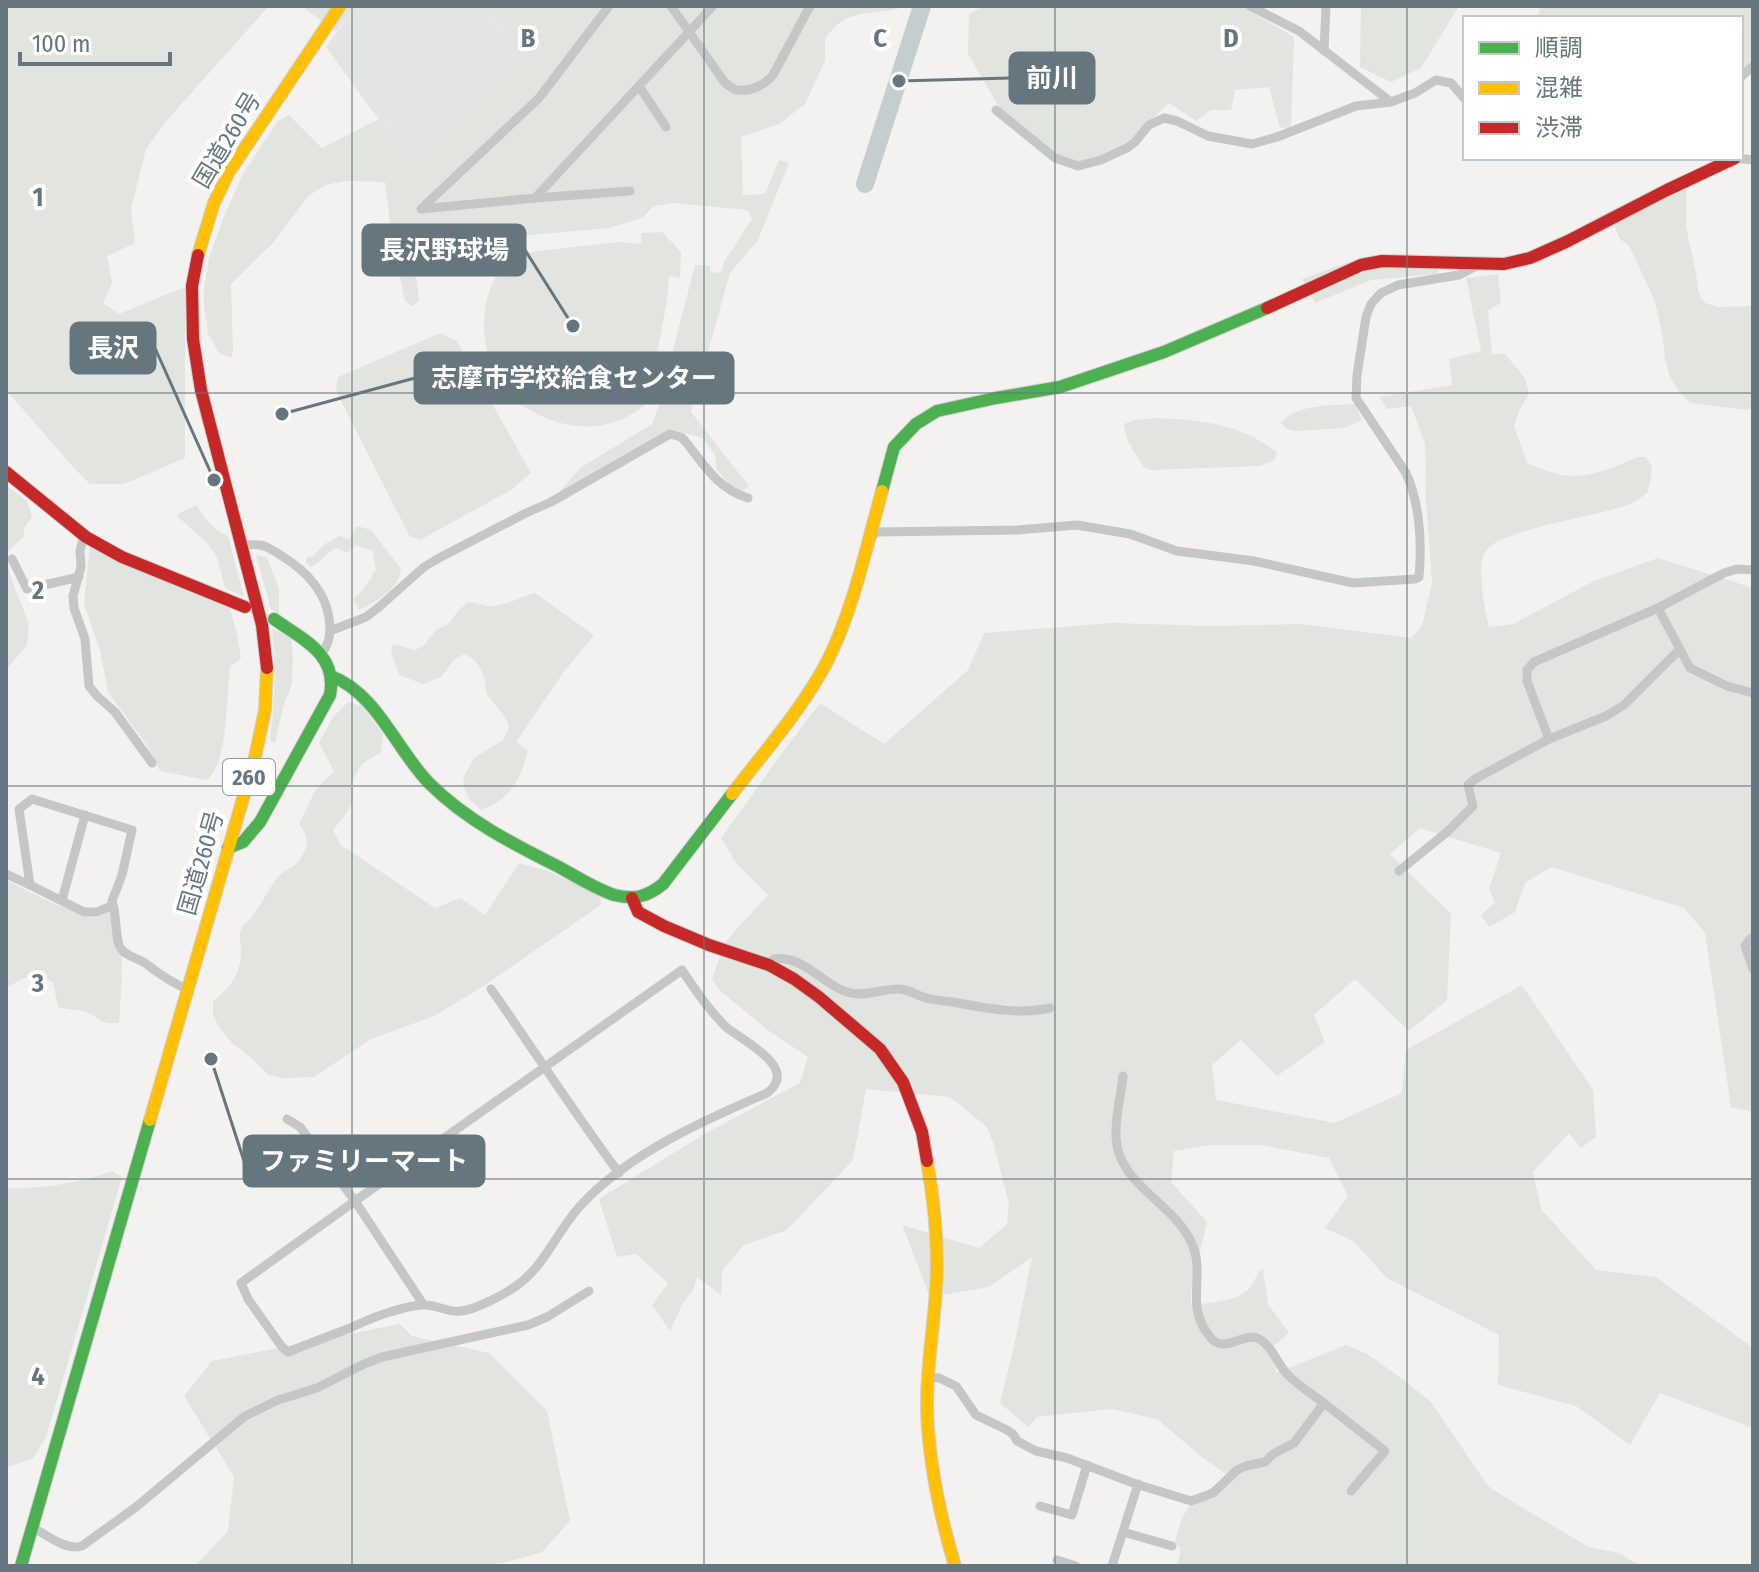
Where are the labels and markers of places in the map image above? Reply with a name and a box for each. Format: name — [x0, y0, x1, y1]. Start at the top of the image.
callout: 前川 — [1010, 53, 1094, 103]
callout: 長沢野球場 — [363, 225, 525, 275]
callout: 長沢 — [71, 323, 155, 373]
callout: 志摩市学校給食センター — [415, 353, 733, 403]
callout: ファミリーマート — [244, 1136, 484, 1186]

